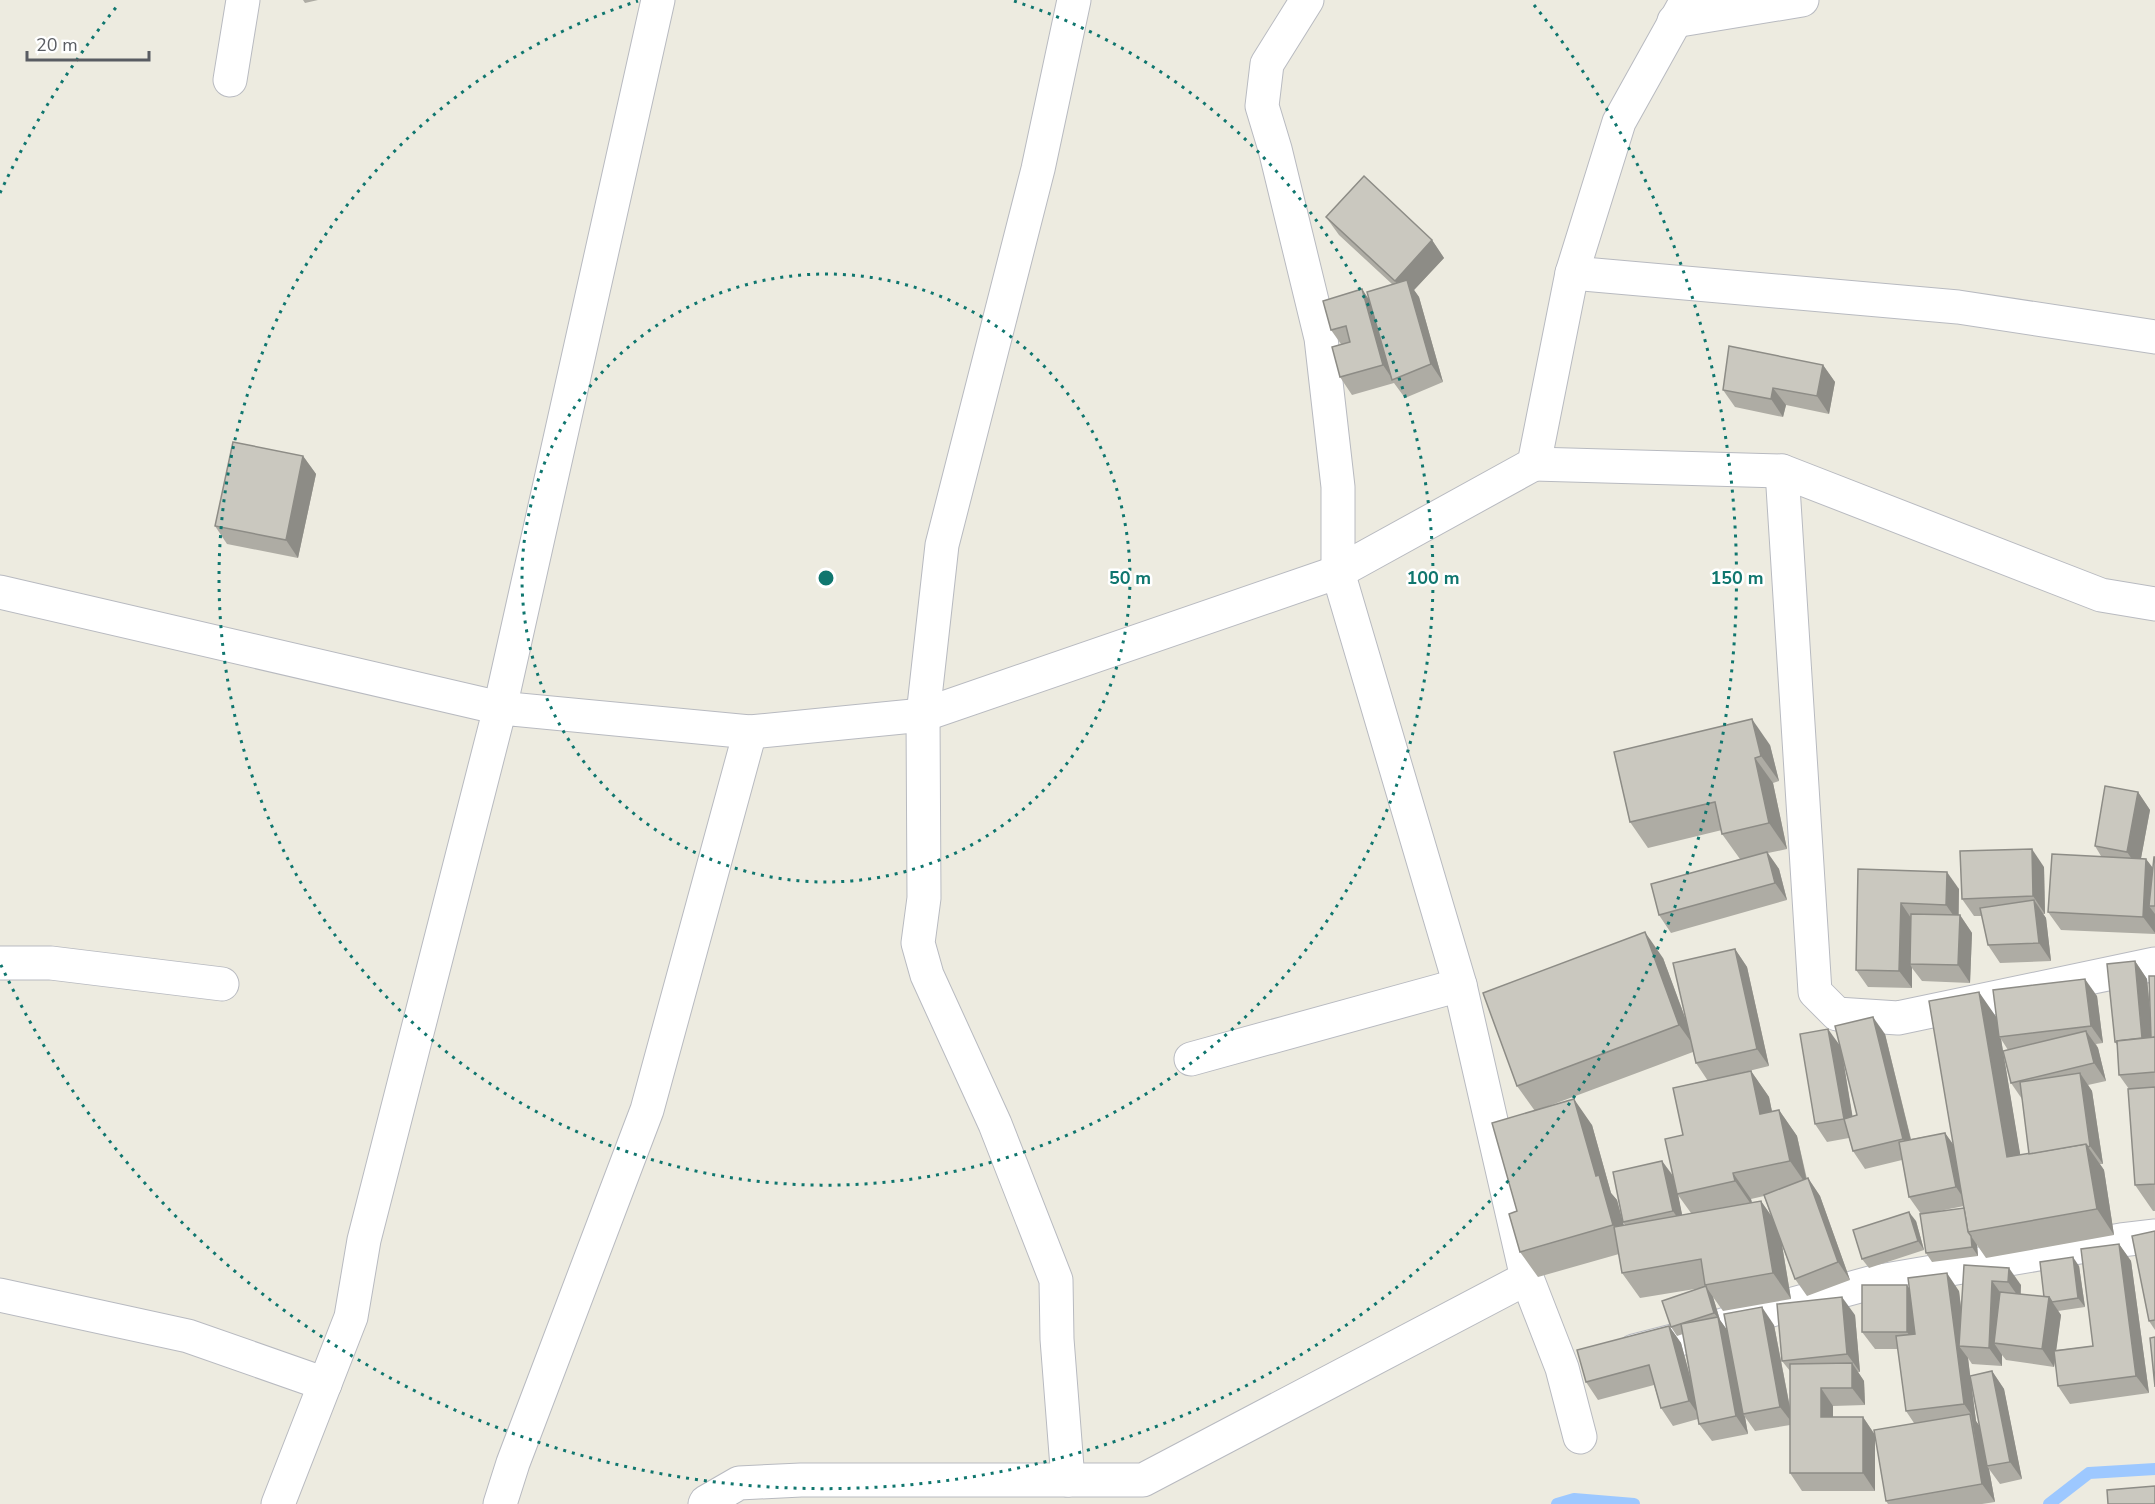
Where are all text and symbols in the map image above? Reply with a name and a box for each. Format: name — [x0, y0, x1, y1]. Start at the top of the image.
scale bar — [27, 24, 148, 62]
text: 20 m — [36, 33, 78, 57]
text: 50 m — [1109, 566, 1151, 590]
text: 100 m — [1406, 566, 1460, 590]
text: 150 m — [1710, 566, 1764, 590]
centre of rings — [816, 568, 836, 588]

